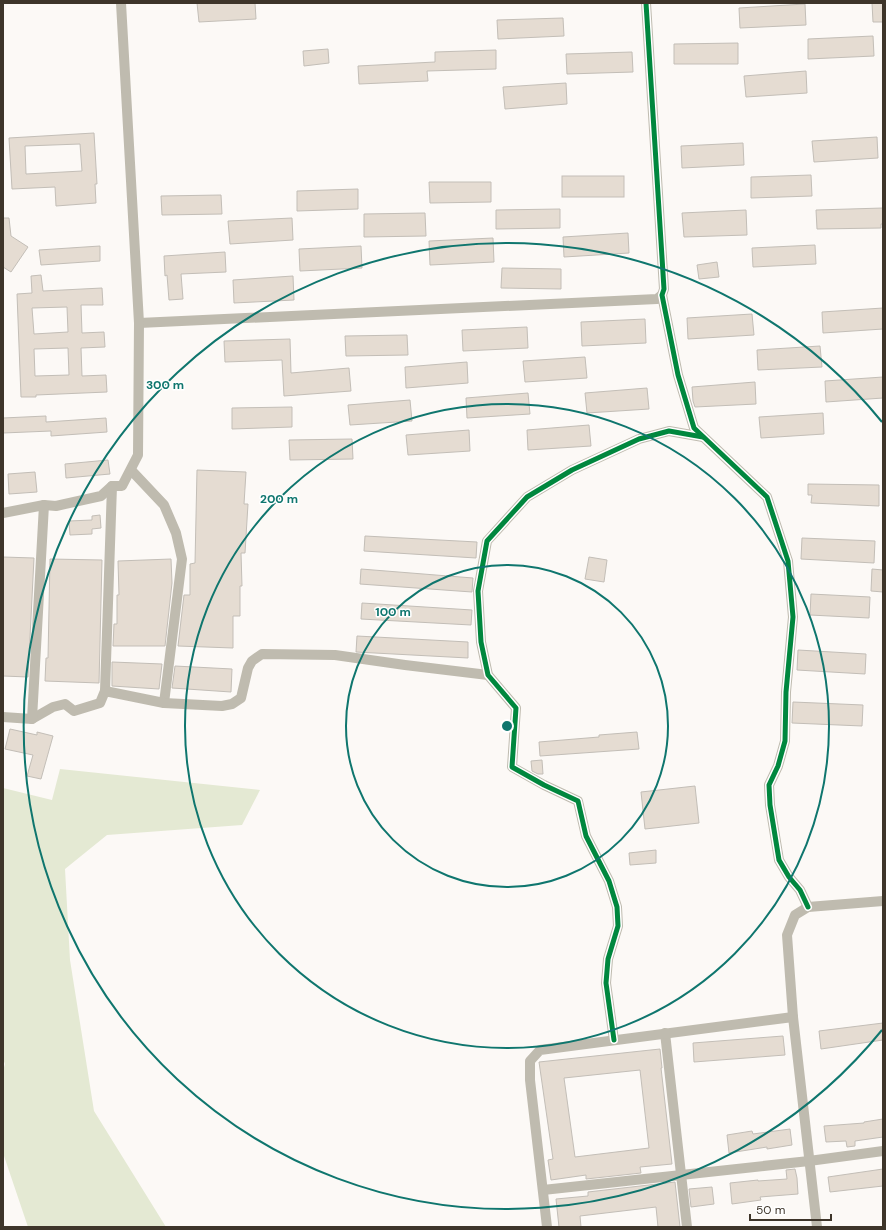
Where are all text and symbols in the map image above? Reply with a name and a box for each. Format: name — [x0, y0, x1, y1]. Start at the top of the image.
text: 300 m — [146, 377, 184, 393]
text: 200 m — [260, 491, 298, 507]
text: 100 m — [375, 604, 411, 620]
centre of rings — [500, 719, 514, 733]
scale bar — [750, 1196, 831, 1222]
text: 50 m — [756, 1202, 785, 1218]

